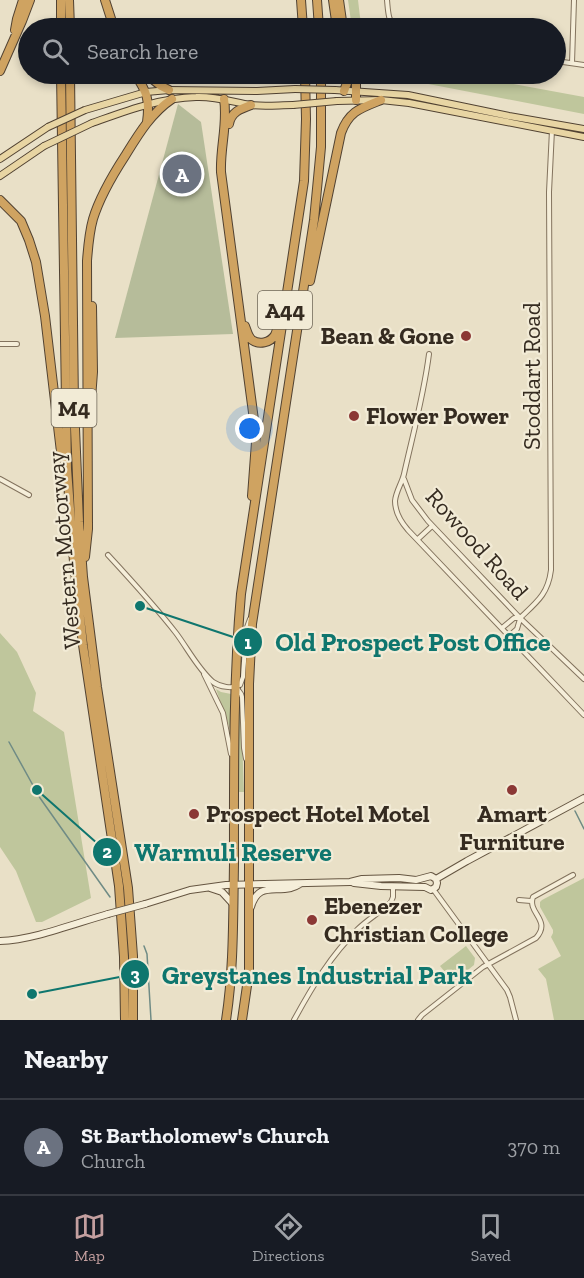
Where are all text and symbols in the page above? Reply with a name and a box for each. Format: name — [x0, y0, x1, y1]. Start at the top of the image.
search box — [18, 18, 566, 84]
icon: search — [39, 35, 72, 68]
text: Search here — [87, 38, 198, 65]
pin: A — [162, 152, 201, 196]
road number: A44 — [258, 291, 312, 329]
street label: Stoddart Road — [517, 302, 546, 450]
place label: Bean & Gone — [321, 321, 454, 350]
marker: Bean & Gone — [459, 329, 473, 343]
road number: M4 — [52, 389, 97, 427]
place label: Flower Power — [366, 401, 510, 430]
marker: Flower Power — [347, 409, 361, 423]
your location — [235, 414, 264, 443]
street label: Western Motorway — [40, 449, 87, 650]
street label: Rowood Road — [420, 482, 535, 605]
callout: Old Prospect Post Office — [233, 620, 562, 664]
text: Old Prospect Post Office — [275, 626, 551, 658]
text: 1 — [244, 632, 252, 654]
marker: Amart Furniture — [505, 783, 519, 797]
place label: Prospect Hotel Motel — [206, 799, 430, 828]
place label: Amart Furniture — [459, 799, 565, 856]
marker: Prospect Hotel Motel — [187, 807, 201, 821]
callout: Warmuli Reserve — [92, 830, 344, 874]
text: Warmuli Reserve — [134, 836, 332, 868]
text: 2 — [102, 841, 112, 863]
place label: Ebenezer Christian College — [324, 891, 509, 948]
marker: Ebenezer Christian College — [305, 913, 319, 927]
callout: Greystanes Industrial Park — [120, 952, 484, 996]
text: Greystanes Industrial Park — [162, 959, 473, 991]
text: 3 — [130, 964, 140, 986]
text: Nearby — [24, 1043, 108, 1075]
text: St Bartholomew's Church — [81, 1122, 329, 1149]
text: A — [37, 1135, 50, 1159]
text: 370 m — [507, 1135, 560, 1159]
text: Church — [81, 1149, 145, 1173]
tab: Map — [73, 1210, 106, 1265]
tab: Directions — [252, 1210, 325, 1265]
tab: Saved — [471, 1210, 511, 1265]

